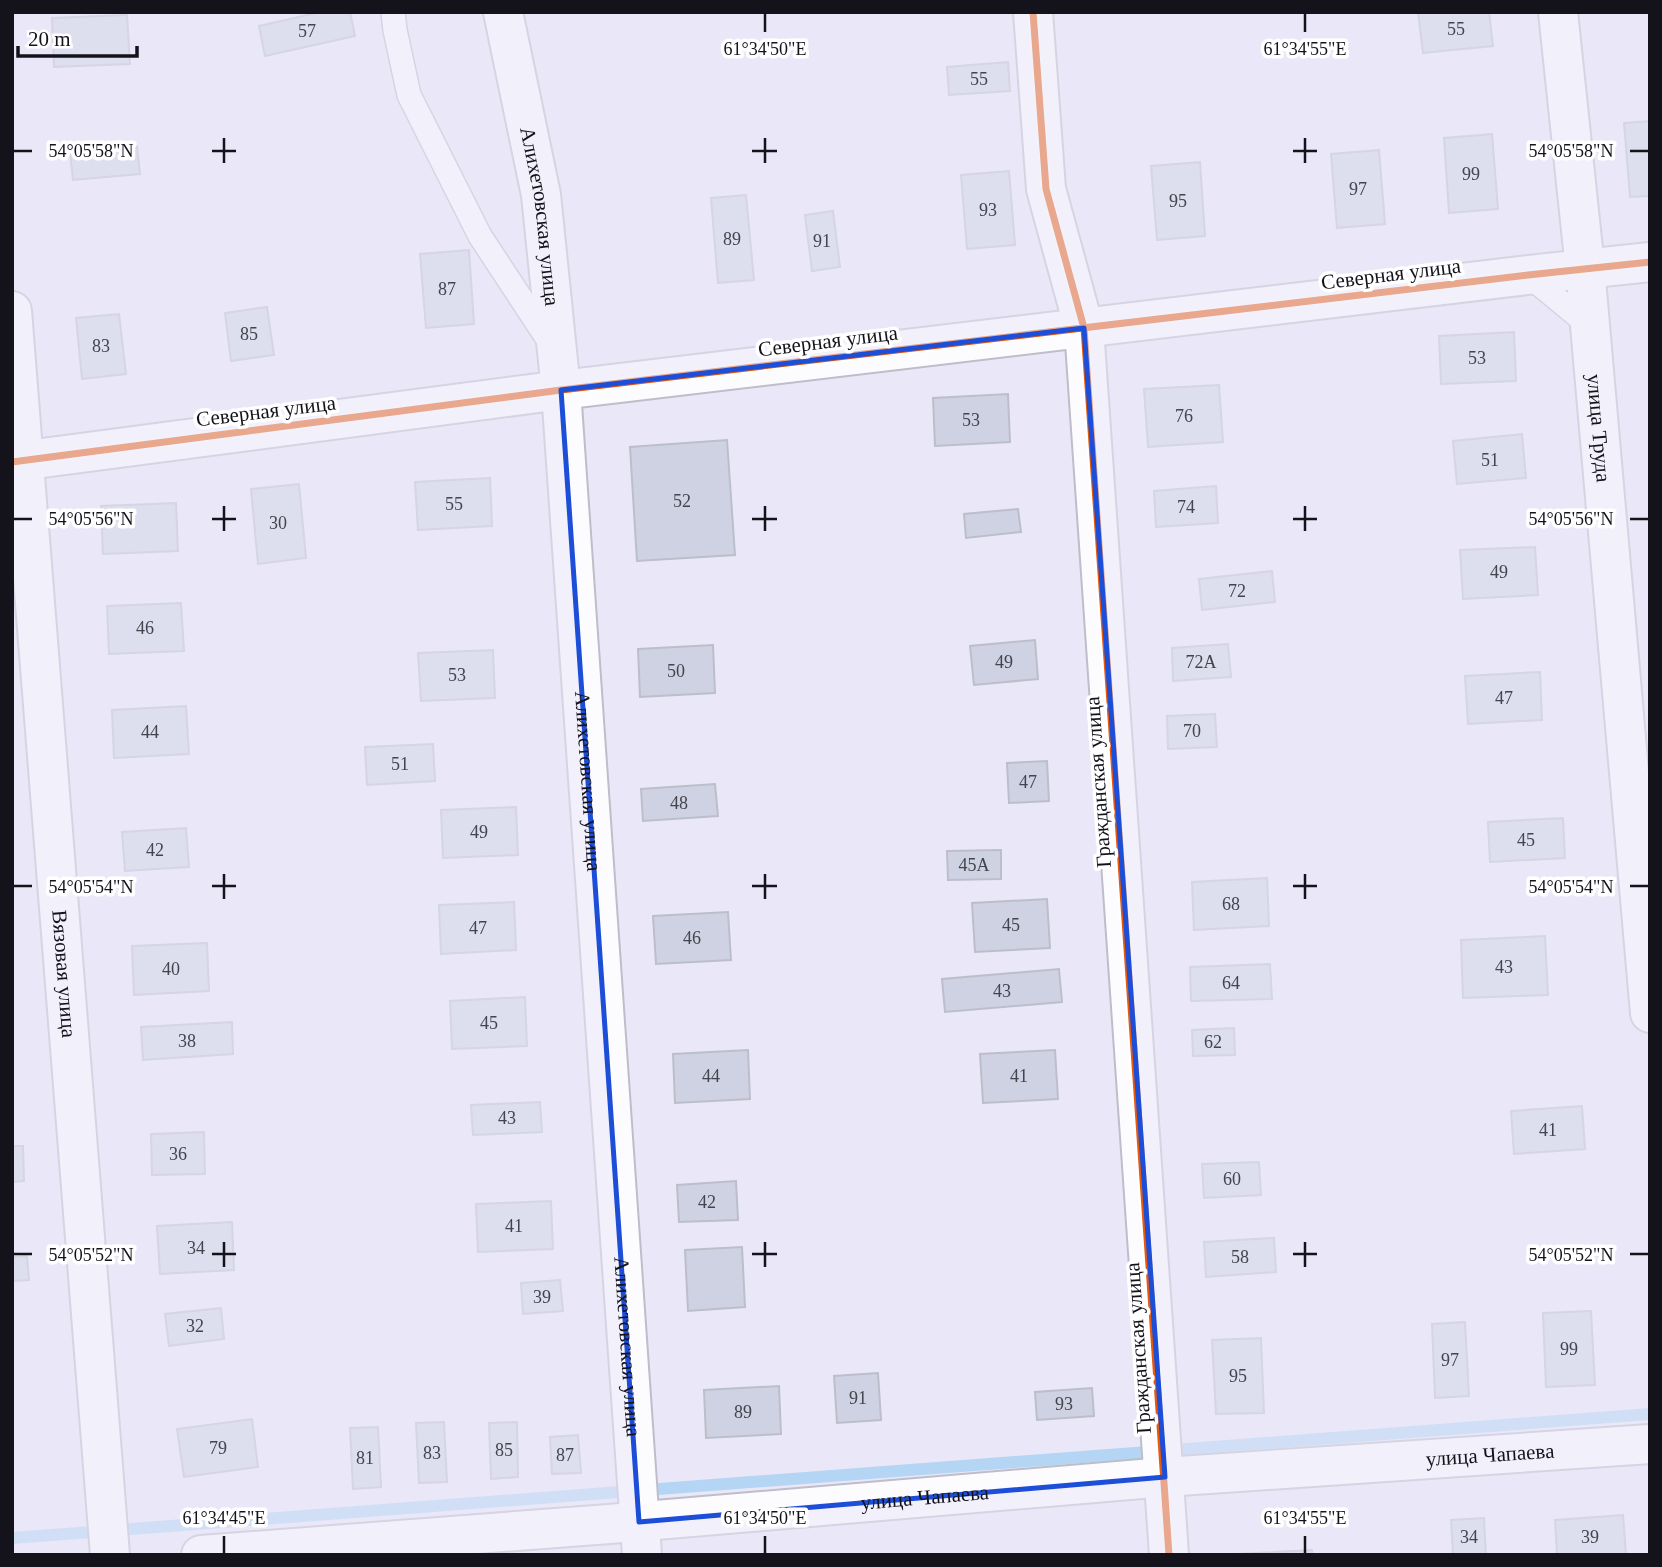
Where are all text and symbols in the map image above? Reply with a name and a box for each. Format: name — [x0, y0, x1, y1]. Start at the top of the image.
scale bar — [18, 14, 136, 58]
house number: 55 — [1447, 19, 1465, 39]
house number: 57 — [298, 21, 316, 41]
text: 20 m — [28, 27, 71, 51]
text: 61°34'50"E — [724, 39, 806, 59]
text: 61°34'55"E — [1264, 39, 1346, 59]
house number: 55 — [970, 69, 988, 89]
street label: Алихетовская улица — [515, 125, 564, 308]
text: 54°05'58"N — [49, 141, 133, 161]
text: 54°05'58"N — [1529, 141, 1613, 161]
house number: 99 — [1462, 164, 1480, 184]
house number: 97 — [1349, 179, 1367, 199]
house number: 95 — [1169, 191, 1187, 211]
house number: 93 — [979, 200, 997, 220]
house number: 89 — [723, 229, 741, 249]
house number: 91 — [813, 231, 831, 251]
street label: Северная улица — [1320, 253, 1463, 294]
house number: 87 — [438, 279, 456, 299]
street label: Северная улица — [757, 320, 900, 361]
house number: 85 — [240, 324, 258, 344]
house number: 83 — [92, 336, 110, 356]
house number: 53 — [1468, 348, 1486, 368]
street label: улица Труда — [1582, 373, 1616, 484]
street label: Северная улица — [195, 390, 338, 431]
house number: 76 — [1175, 406, 1193, 426]
house number: 53 — [962, 410, 980, 430]
house number: 51 — [1481, 450, 1499, 470]
house number: 52 — [673, 491, 691, 511]
house number: 55 — [445, 494, 463, 514]
house number: 74 — [1177, 497, 1195, 517]
text: 54°05'56"N — [49, 509, 133, 529]
text: 54°05'56"N — [1529, 509, 1613, 529]
house number: 30 — [269, 513, 287, 533]
house number: 49 — [1490, 562, 1508, 582]
house number: 72 — [1228, 581, 1246, 601]
house number: 46 — [136, 618, 154, 638]
house number: 49 — [995, 652, 1013, 672]
house number: 72А — [1186, 652, 1217, 672]
house number: 50 — [667, 661, 685, 681]
house number: 53 — [448, 665, 466, 685]
house number: 47 — [1495, 688, 1513, 708]
street label: Алихетовская улица — [570, 690, 606, 873]
street label: Гражданская улица — [1080, 695, 1116, 868]
house number: 70 — [1183, 721, 1201, 741]
house number: 44 — [141, 722, 159, 742]
house number: 51 — [391, 754, 409, 774]
house number: 47 — [1019, 772, 1037, 792]
house number: 48 — [670, 793, 688, 813]
house number: 49 — [470, 822, 488, 842]
house number: 45 — [1517, 830, 1535, 850]
house number: 42 — [146, 840, 164, 860]
house number: 45А — [959, 855, 990, 875]
text: 54°05'54"N — [49, 877, 133, 897]
text: 54°05'54"N — [1529, 877, 1613, 897]
house number: 68 — [1222, 894, 1240, 914]
street label: Вязовая улица — [47, 909, 81, 1039]
house number: 45 — [1002, 915, 1020, 935]
house number: 47 — [469, 918, 487, 938]
house number: 46 — [683, 928, 701, 948]
house number: 43 — [1495, 957, 1513, 977]
house number: 40 — [162, 959, 180, 979]
house number: 64 — [1222, 973, 1240, 993]
house number: 43 — [993, 981, 1011, 1001]
house number: 45 — [480, 1013, 498, 1033]
house number: 38 — [178, 1031, 196, 1051]
house number: 62 — [1204, 1032, 1222, 1052]
house number: 44 — [702, 1066, 720, 1086]
house number: 41 — [1010, 1066, 1028, 1086]
house number: 43 — [498, 1108, 516, 1128]
house number: 41 — [1539, 1120, 1557, 1140]
house number: 36 — [169, 1144, 187, 1164]
house number: 60 — [1223, 1169, 1241, 1189]
house number: 42 — [698, 1192, 716, 1212]
house number: 41 — [505, 1216, 523, 1236]
house number: 34 — [187, 1238, 205, 1258]
text: 54°05'52"N — [49, 1245, 133, 1265]
text: 54°05'52"N — [1529, 1245, 1613, 1265]
house number: 58 — [1231, 1247, 1249, 1267]
street label: Алихетовская улица — [609, 1256, 646, 1438]
street label: Гражданская улица — [1120, 1261, 1156, 1434]
house number: 39 — [533, 1287, 551, 1307]
house number: 32 — [186, 1316, 204, 1336]
house number: 99 — [1560, 1339, 1578, 1359]
house number: 97 — [1441, 1350, 1459, 1370]
house number: 95 — [1229, 1366, 1247, 1386]
house number: 91 — [849, 1388, 867, 1408]
house number: 93 — [1055, 1394, 1073, 1414]
house number: 89 — [734, 1402, 752, 1422]
house number: 79 — [209, 1438, 227, 1458]
street label: улица Чапаева — [1425, 1438, 1556, 1471]
house number: 85 — [495, 1440, 513, 1460]
house number: 83 — [423, 1443, 441, 1463]
house number: 87 — [556, 1445, 574, 1465]
house number: 81 — [356, 1448, 374, 1468]
street label: улица Чапаева — [860, 1480, 991, 1515]
text: 61°34'45"E — [183, 1508, 265, 1528]
text: 61°34'50"E — [724, 1508, 806, 1528]
text: 61°34'55"E — [1264, 1508, 1346, 1528]
house number: 34 — [1460, 1527, 1478, 1547]
house number: 39 — [1581, 1527, 1599, 1547]

